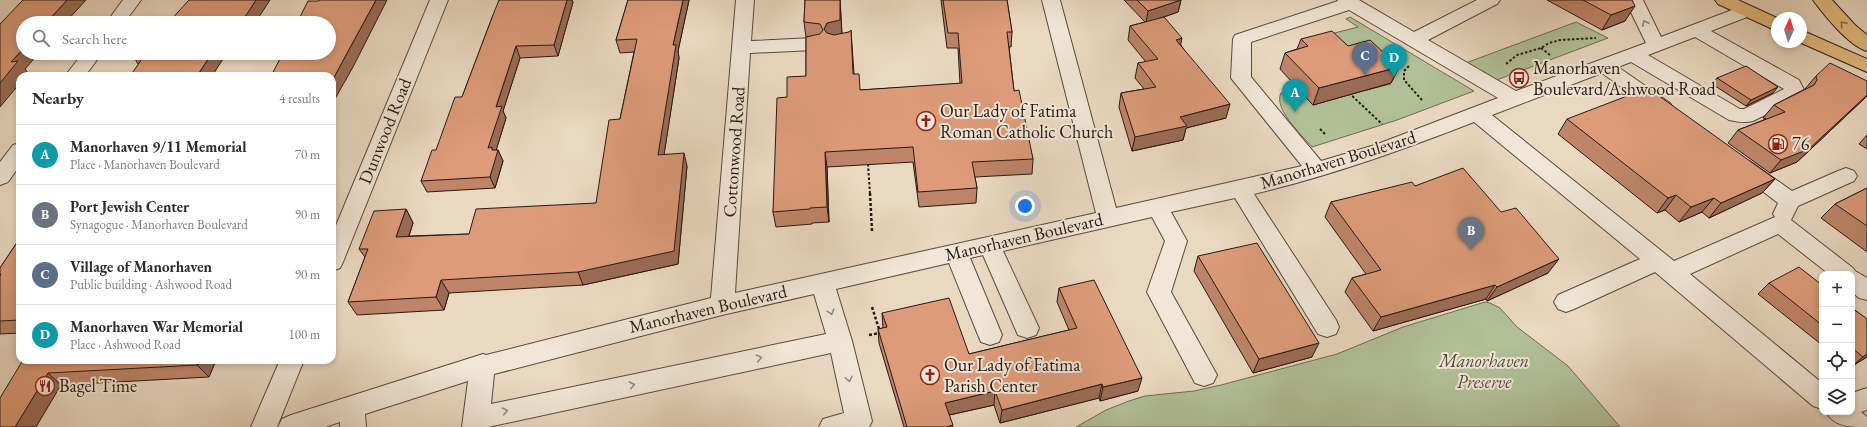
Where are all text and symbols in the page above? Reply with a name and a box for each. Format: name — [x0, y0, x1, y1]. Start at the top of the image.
north arrow — [1771, 12, 1807, 48]
search box — [16, 16, 336, 60]
one-way arrow — [1642, 19, 1650, 27]
one-way arrow — [1841, 21, 1848, 28]
icon: search — [30, 27, 52, 49]
text: Search here — [62, 29, 127, 48]
pin: C — [1352, 42, 1378, 75]
pin: D — [1381, 44, 1407, 77]
place label: Manorhaven Boulevard/Ashwood Road — [1533, 56, 1716, 100]
bus stop icon: Manorhaven Boulevard/Ashwood Road — [1508, 67, 1530, 89]
street label: Dunwood Road — [353, 74, 417, 187]
pin: A — [1282, 79, 1308, 112]
street label: Cottonwood Road — [717, 85, 750, 218]
text: Nearby — [32, 87, 84, 109]
text: 4 results — [279, 90, 320, 107]
place label: Our Lady of Fatima Roman Catholic Church — [940, 99, 1113, 143]
church icon: Our Lady of Fatima Roman Catholic Church — [915, 110, 937, 132]
street label: Manorhaven Boulevard — [1257, 125, 1419, 194]
place label: 76 — [1792, 132, 1810, 155]
fuel station icon: 76 — [1767, 133, 1789, 155]
text: Manorhaven 9/11 Memorial — [70, 137, 246, 156]
text: A — [40, 146, 50, 163]
text: 70 m — [295, 146, 320, 163]
text: Place · Manorhaven Boulevard — [70, 156, 220, 173]
your location — [1015, 196, 1035, 216]
text: Port Jewish Center — [70, 197, 189, 216]
text: B — [41, 206, 49, 223]
text: 90 m — [295, 206, 320, 223]
street label: Manorhaven Boulevard — [943, 207, 1106, 266]
text: Synagogue · Manorhaven Boulevard — [70, 216, 248, 233]
pin: B — [1458, 217, 1484, 250]
text: Village of Manorhaven — [70, 257, 212, 276]
text: C — [40, 266, 50, 283]
text: 90 m — [295, 266, 320, 283]
map controls — [1819, 271, 1855, 415]
button: + — [1819, 271, 1855, 307]
text: Public building · Ashwood Road — [70, 276, 232, 293]
street label: Manorhaven Boulevard — [627, 279, 790, 338]
button: − — [1819, 307, 1855, 343]
one-way arrow — [826, 308, 835, 315]
text: Manorhaven War Memorial — [70, 317, 243, 336]
text: D — [40, 326, 50, 343]
text: 100 m — [289, 326, 320, 343]
text: Place · Ashwood Road — [70, 336, 181, 353]
button: locate — [1819, 343, 1855, 379]
park label: Manorhaven Preserve — [1438, 349, 1529, 393]
place label: Our Lady of Fatima Parish Center — [944, 353, 1081, 397]
one-way arrow — [756, 355, 762, 363]
church icon: Our Lady of Fatima Parish Center — [919, 364, 941, 386]
place label: Bagel Time — [59, 374, 137, 397]
restaurant icon: Bagel Time — [34, 375, 56, 397]
one-way arrow — [844, 376, 852, 383]
button: layers — [1819, 379, 1855, 415]
one-way arrow — [629, 381, 635, 389]
one-way arrow — [502, 408, 508, 416]

